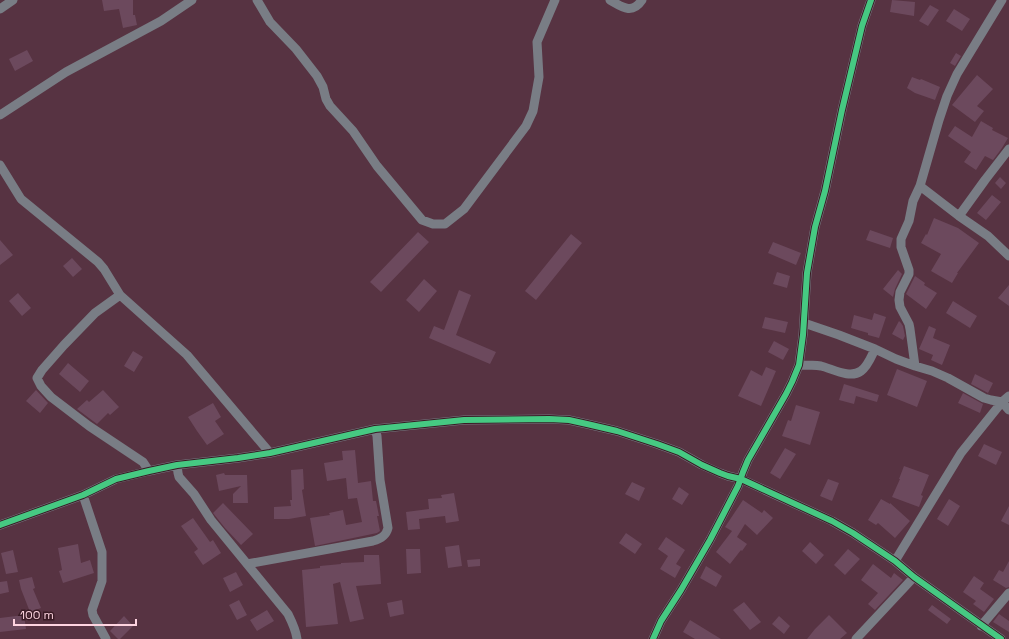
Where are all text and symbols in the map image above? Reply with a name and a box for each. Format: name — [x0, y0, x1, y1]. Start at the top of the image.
scale bar — [14, 601, 136, 627]
text: 100 m — [20, 607, 54, 623]

